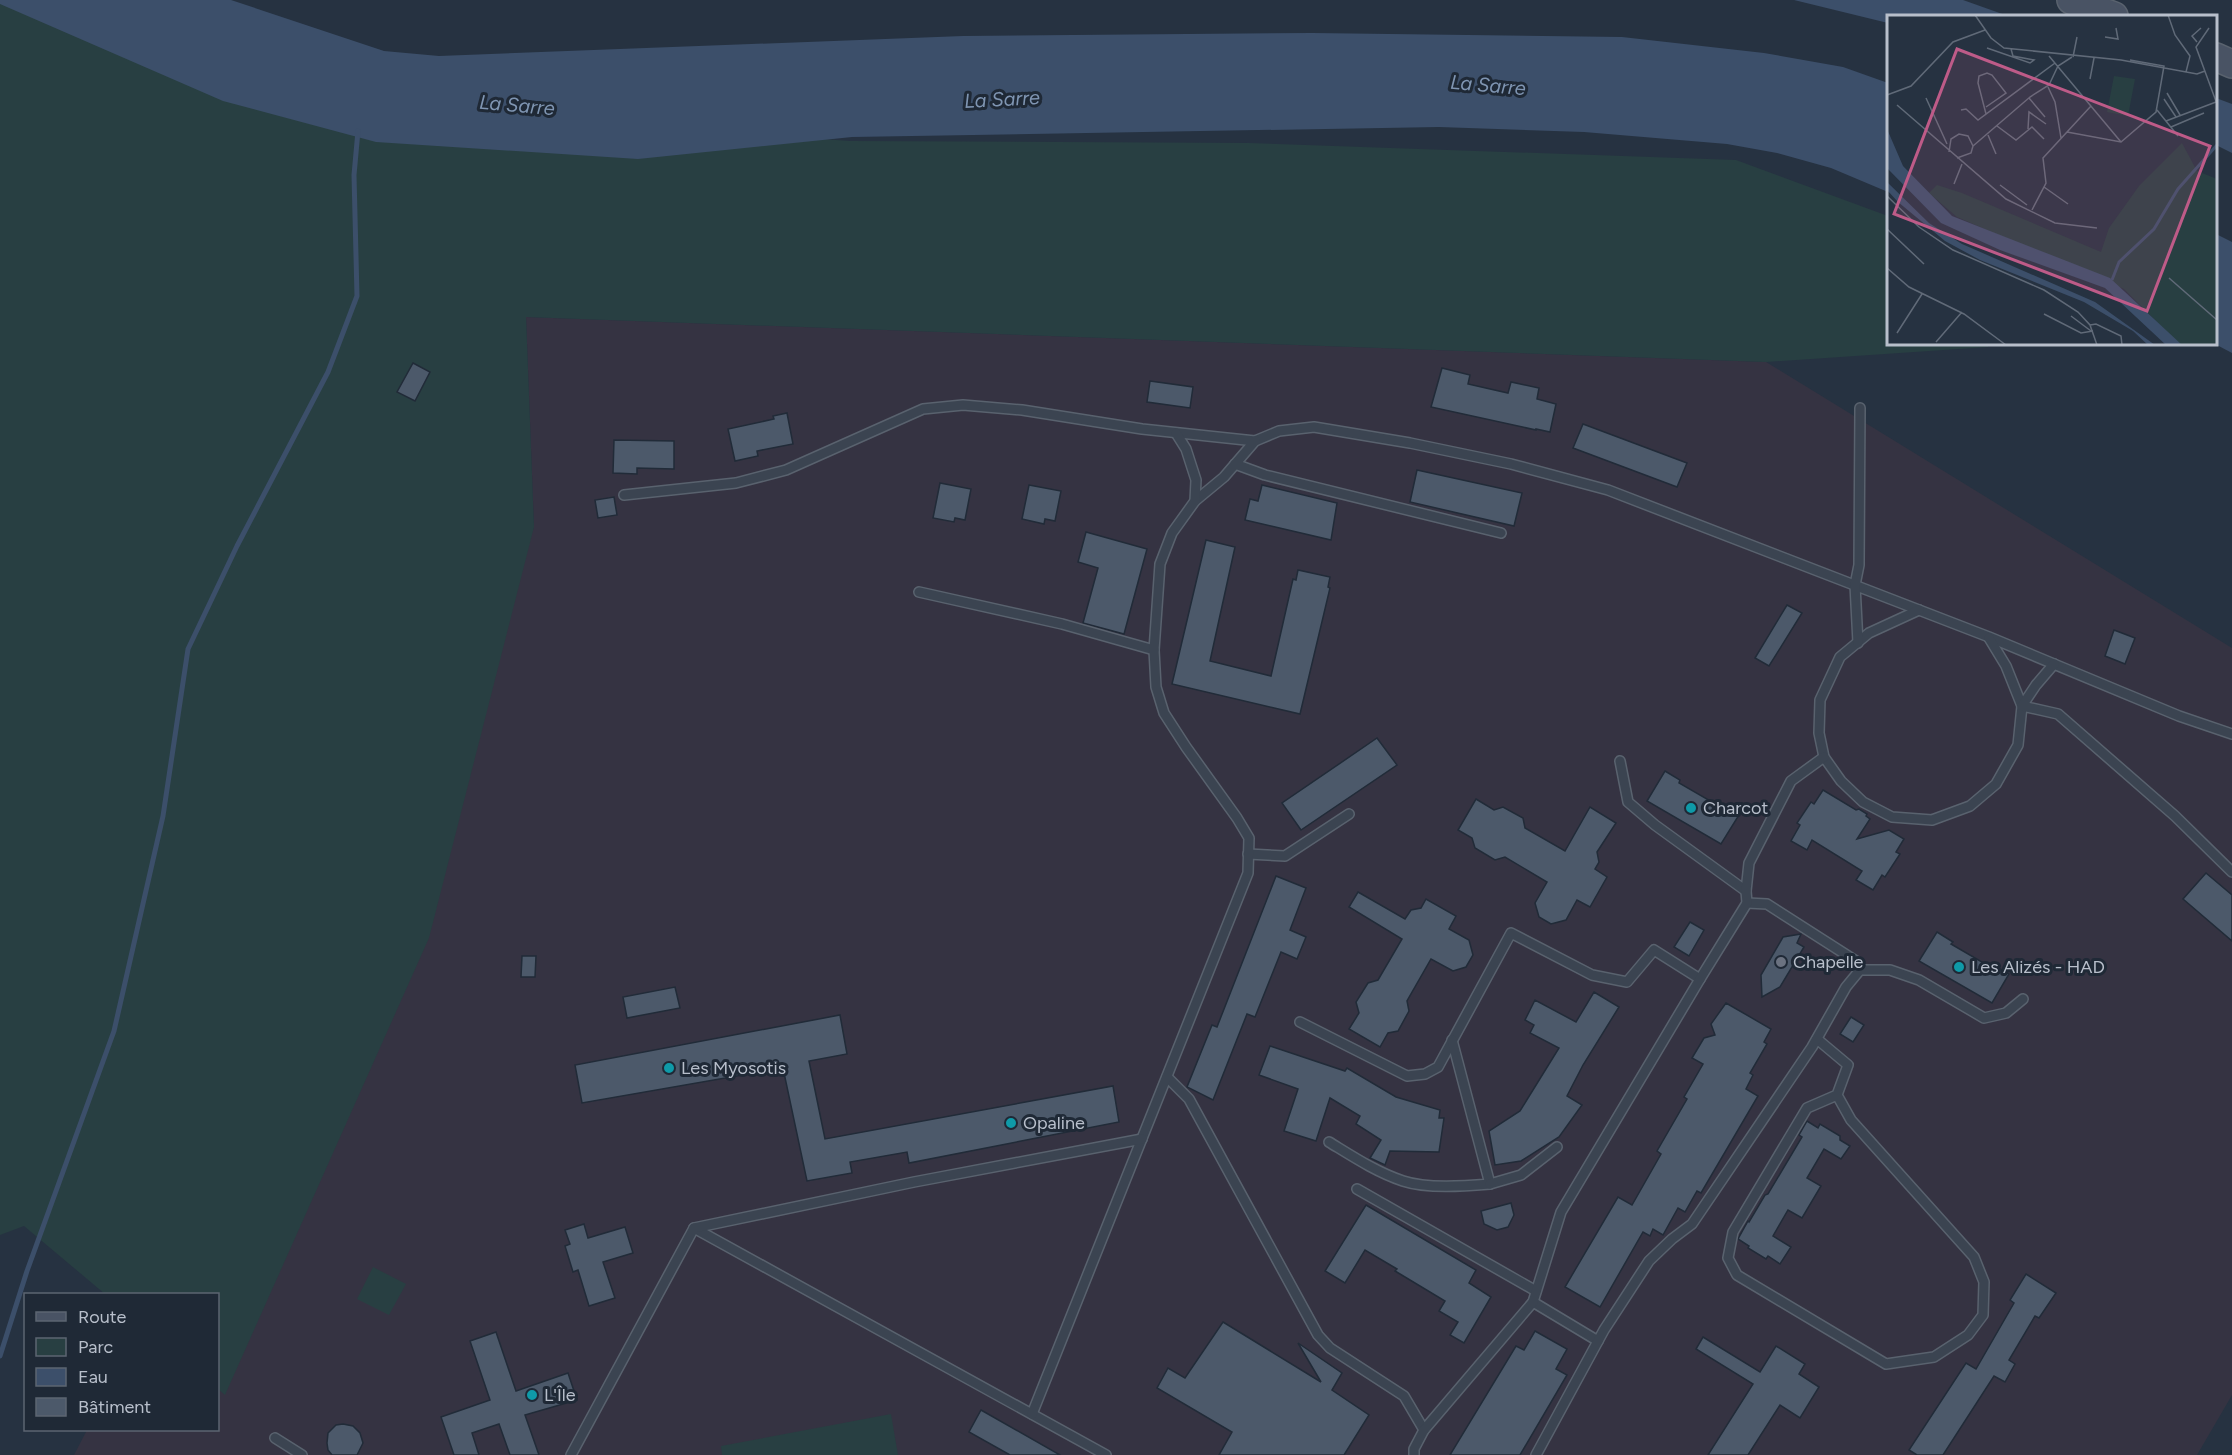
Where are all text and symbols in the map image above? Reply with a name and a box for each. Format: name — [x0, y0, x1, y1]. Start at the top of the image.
inset map — [1887, 15, 2217, 345]
water label: La Sarre — [1449, 70, 1527, 100]
water label: La Sarre — [964, 85, 1040, 113]
water label: La Sarre — [478, 90, 556, 120]
place label: Charcot — [1703, 797, 1768, 819]
marker: Charcot — [1684, 801, 1698, 815]
place label: Chapelle — [1793, 951, 1864, 973]
marker: Chapelle — [1774, 955, 1788, 969]
place label: Les Alizés - HAD — [1971, 956, 2105, 978]
marker: Les Alizés - HAD — [1952, 960, 1966, 974]
place label: Les Myosotis — [681, 1057, 786, 1079]
marker: Les Myosotis — [662, 1061, 676, 1075]
place label: Opaline — [1023, 1112, 1085, 1134]
marker: Opaline — [1004, 1116, 1018, 1130]
legend — [24, 1293, 219, 1431]
text: Route — [78, 1306, 127, 1328]
text: Parc — [78, 1336, 114, 1358]
text: Eau — [78, 1366, 108, 1388]
place label: L'Île — [544, 1384, 576, 1406]
marker: L'Île — [525, 1388, 539, 1402]
text: Bâtiment — [78, 1396, 151, 1418]

